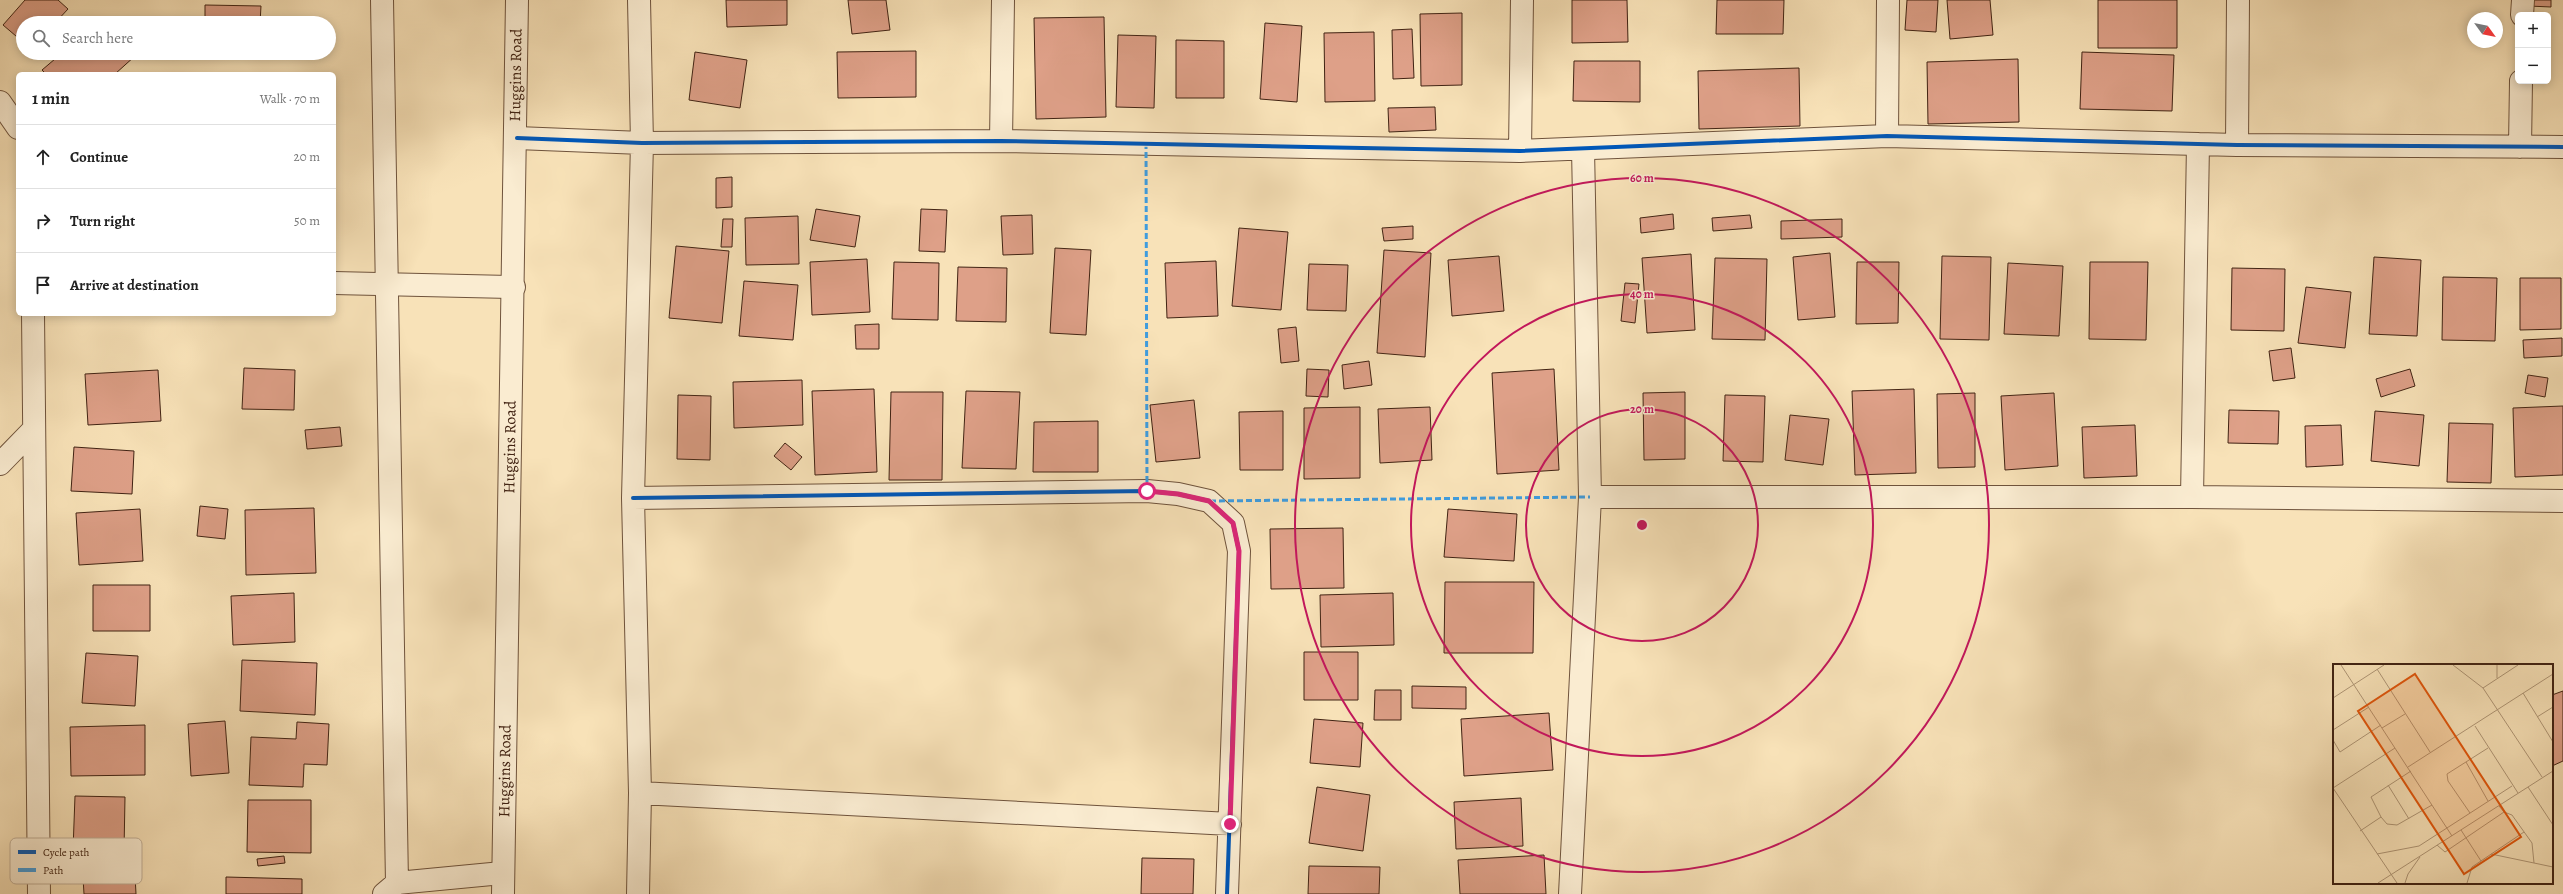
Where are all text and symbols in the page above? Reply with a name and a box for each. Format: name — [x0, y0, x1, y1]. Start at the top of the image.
north arrow — [2467, 12, 2503, 48]
map controls — [2515, 12, 2551, 84]
button: + — [2515, 12, 2551, 48]
search box — [16, 16, 336, 60]
icon: search — [30, 27, 52, 49]
text: Search here — [62, 28, 133, 48]
street label: Huggins Road — [504, 28, 528, 122]
button: − — [2515, 48, 2551, 84]
text: 1 min — [32, 87, 70, 110]
text: Walk · 70 m — [260, 90, 320, 107]
icon: ahead — [32, 146, 54, 168]
text: Continue — [70, 147, 128, 167]
text: 20 m — [294, 148, 320, 165]
text: 60 m — [1630, 170, 1654, 186]
icon: right — [32, 210, 54, 232]
text: Turn right — [70, 211, 135, 231]
text: 50 m — [294, 212, 320, 229]
icon: arrive — [32, 274, 54, 296]
text: Arrive at destination — [70, 275, 199, 295]
text: 40 m — [1630, 286, 1654, 302]
street label: Huggins Road — [498, 400, 522, 494]
text: 20 m — [1630, 401, 1654, 417]
route start — [1138, 482, 1156, 500]
centre of rings — [1635, 518, 1649, 532]
inset map — [2333, 664, 2553, 884]
street label: Huggins Road — [493, 724, 517, 818]
route end — [1221, 815, 1239, 833]
legend — [10, 838, 142, 884]
text: Cycle path — [43, 845, 90, 860]
text: Path — [43, 863, 64, 878]

